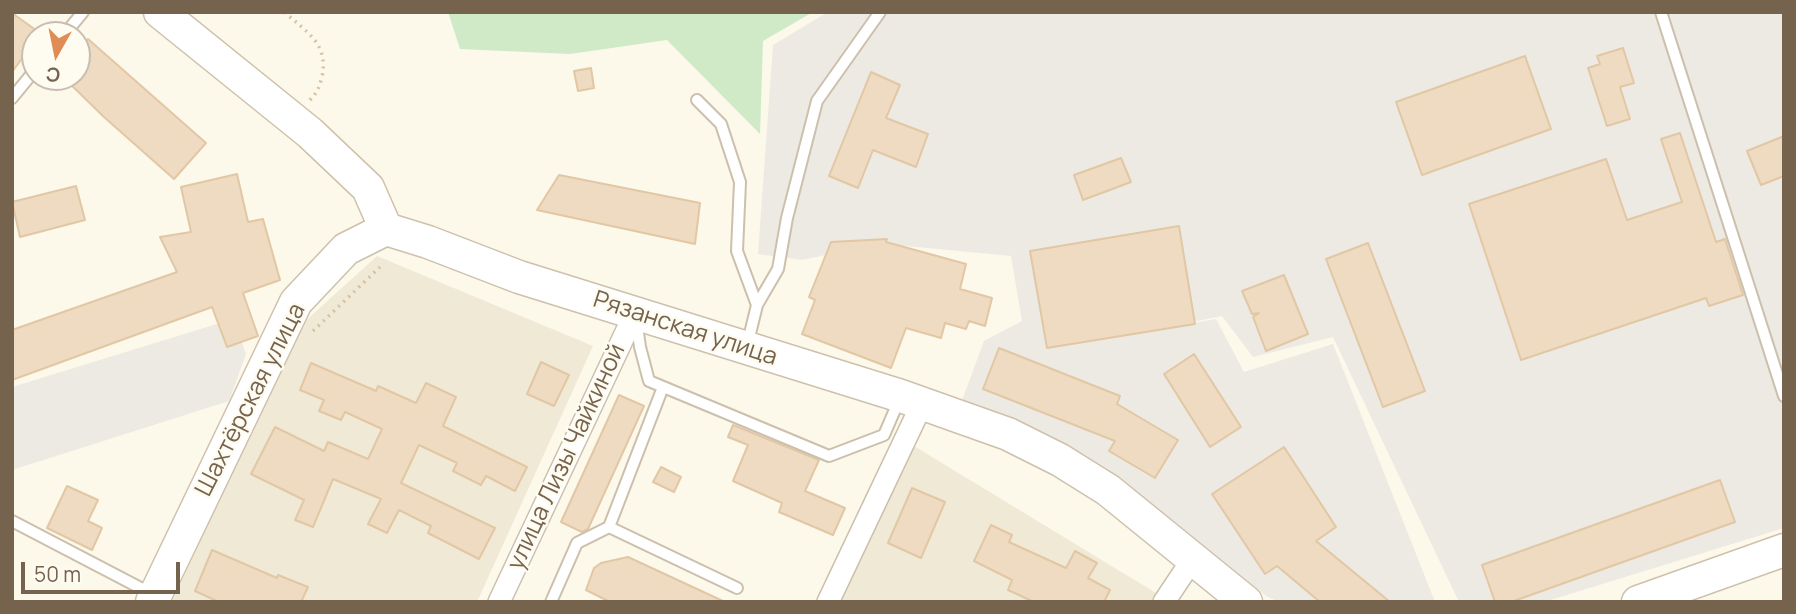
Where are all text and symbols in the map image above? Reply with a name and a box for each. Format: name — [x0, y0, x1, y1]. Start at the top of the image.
north arrow — [21, 21, 91, 91]
text: С — [44, 61, 62, 89]
street label: Рязанская улица — [589, 286, 781, 372]
street label: Шахтёрская улица — [190, 299, 312, 501]
street label: улица Лизы Чайкиной — [502, 339, 632, 575]
scale bar — [24, 548, 184, 592]
text: 50 m — [34, 560, 81, 588]

